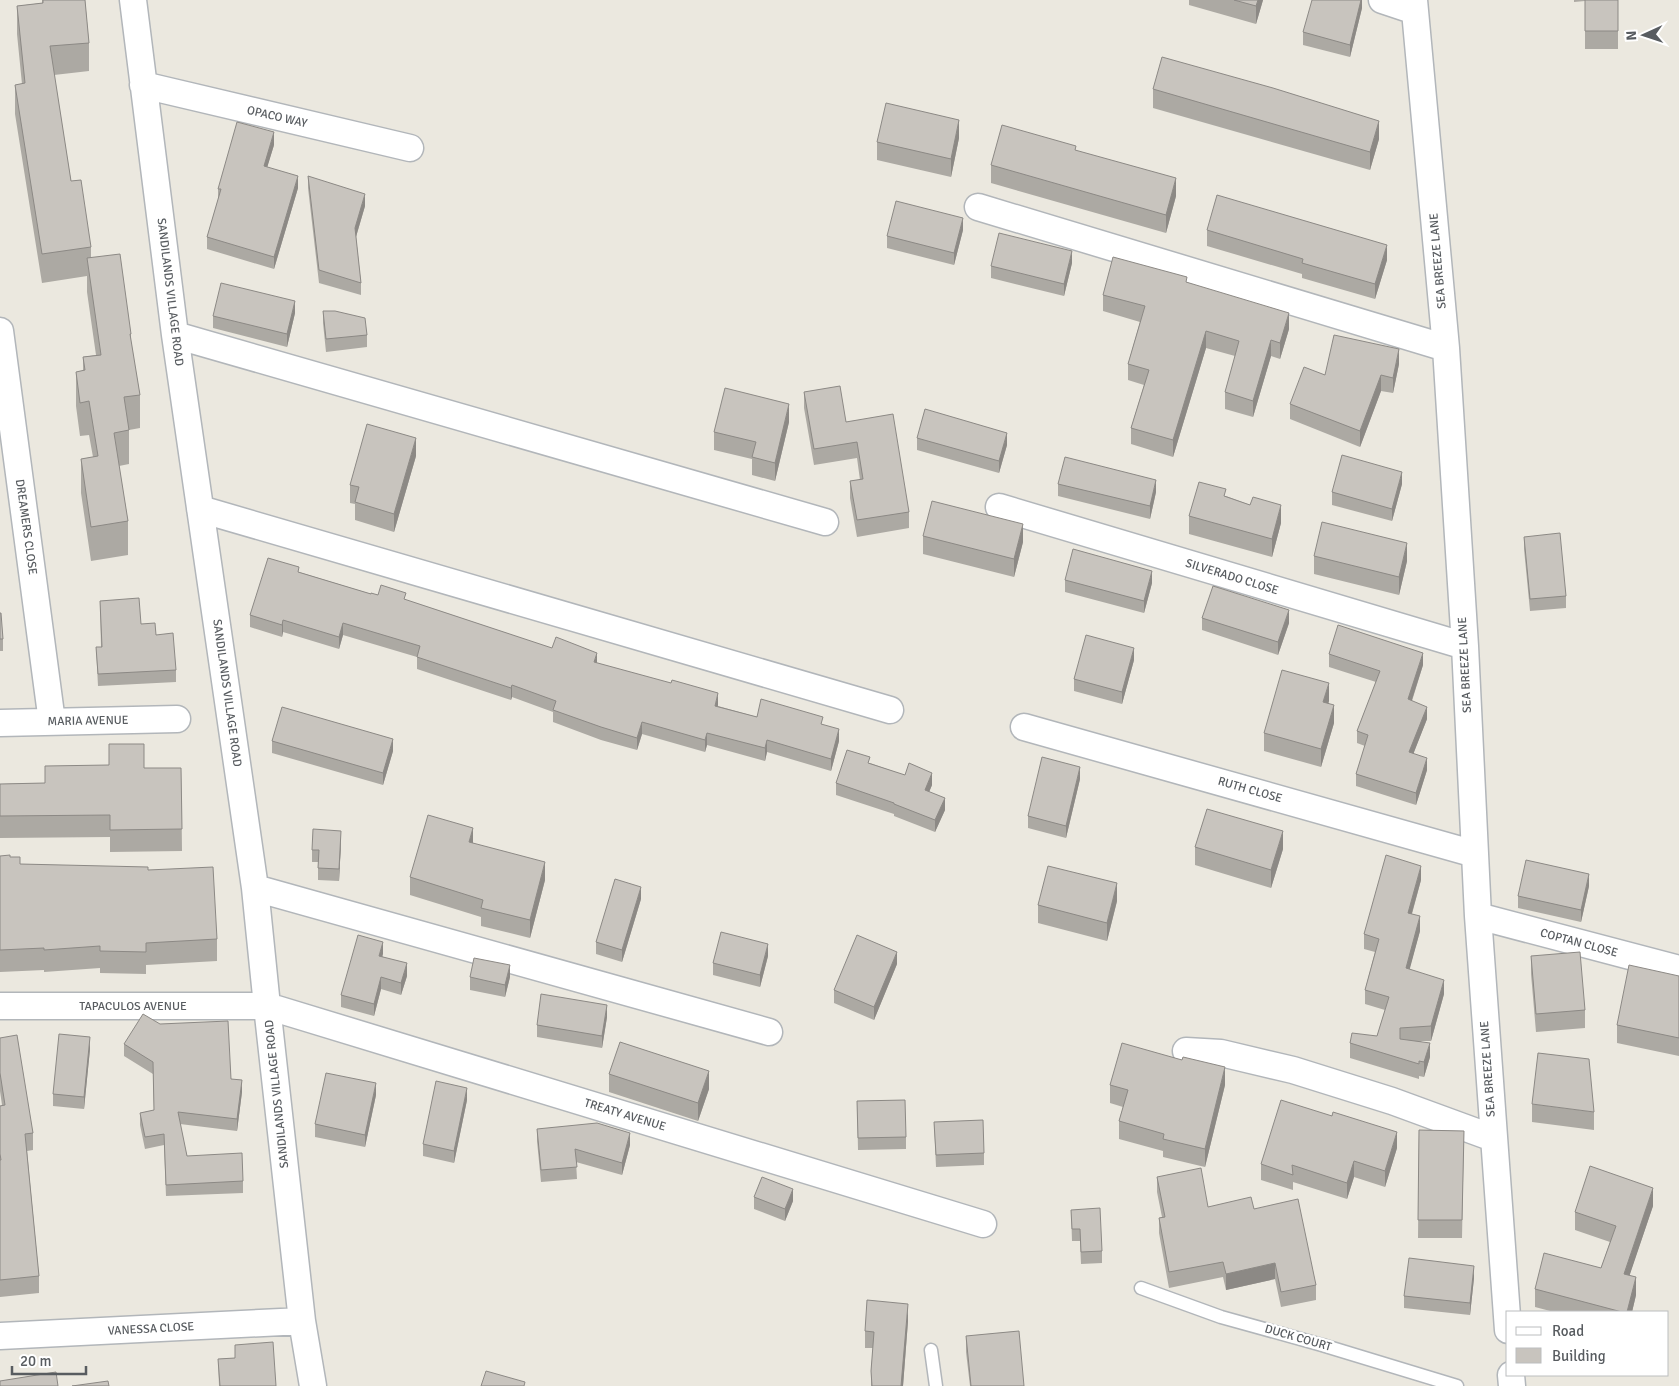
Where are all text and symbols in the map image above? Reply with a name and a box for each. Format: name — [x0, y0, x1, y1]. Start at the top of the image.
north arrow — [1619, 10, 1669, 60]
text: N — [1623, 30, 1640, 41]
street label: OPACO WAY — [245, 103, 309, 131]
street label: SEA BREEZE LANE — [1426, 212, 1450, 310]
street label: SANDILANDS VILLAGE ROAD — [153, 217, 187, 367]
street label: DREAMERS CLOSE — [12, 478, 40, 576]
street label: SILVERADO CLOSE — [1184, 556, 1280, 598]
street label: SEA BREEZE LANE — [1455, 616, 1475, 713]
street label: SANDILANDS VILLAGE ROAD — [209, 618, 245, 768]
street label: MARIA AVENUE — [47, 713, 129, 729]
street label: RUTH CLOSE — [1216, 774, 1284, 806]
street label: COPTAN CLOSE — [1539, 925, 1620, 961]
street label: TAPACULOS AVENUE — [79, 999, 187, 1014]
street label: SANDILANDS VILLAGE ROAD — [262, 1019, 292, 1169]
street label: SEA BREEZE LANE — [1477, 1020, 1499, 1117]
street label: TREATY AVENUE — [582, 1095, 668, 1135]
legend — [1506, 1311, 1669, 1376]
street label: VANESSA CLOSE — [107, 1319, 195, 1339]
street label: DUCK COURT — [1263, 1321, 1333, 1355]
text: Road — [1552, 1322, 1584, 1340]
scale bar — [12, 1344, 86, 1376]
text: Building — [1552, 1347, 1606, 1365]
text: 20 m — [20, 1352, 51, 1370]

